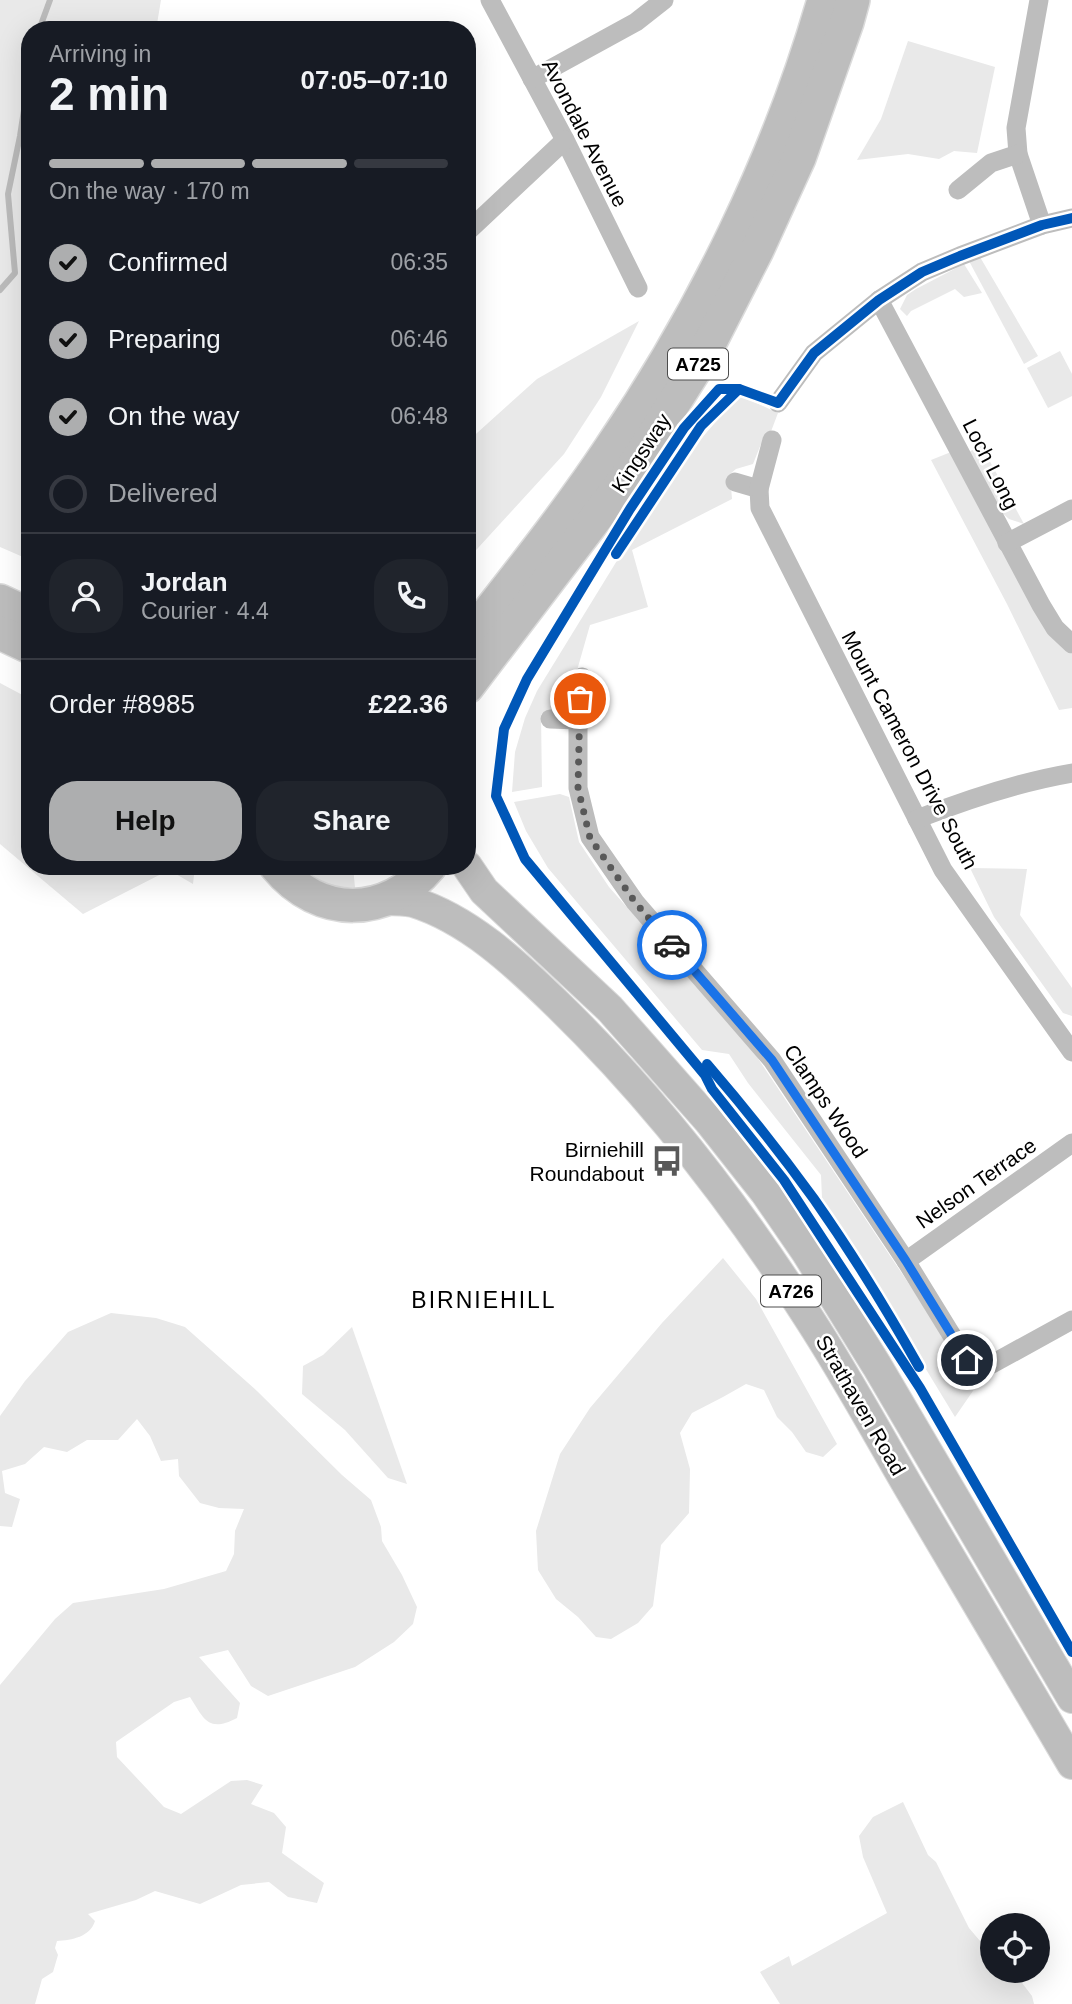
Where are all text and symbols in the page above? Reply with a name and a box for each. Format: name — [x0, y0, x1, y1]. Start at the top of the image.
text: Arriving in — [49, 41, 151, 67]
street label: Avondale Avenue — [538, 55, 632, 211]
text: 07:05–07:10 — [301, 65, 448, 95]
text: 2 min — [49, 68, 169, 120]
text: On the way · 170 m — [49, 178, 250, 204]
icon: check — [49, 244, 87, 282]
text: Confirmed — [108, 247, 228, 277]
text: 06:35 — [390, 249, 448, 275]
icon: check — [49, 321, 87, 359]
text: Preparing — [108, 324, 221, 354]
text: 06:46 — [390, 326, 448, 352]
road number: A725 — [668, 348, 728, 380]
icon: check — [49, 398, 87, 436]
text: On the way — [108, 401, 240, 431]
text: 06:48 — [390, 403, 448, 429]
street label: Kingsway — [607, 409, 675, 497]
street label: Loch Long — [958, 415, 1024, 513]
text: Delivered — [108, 478, 218, 508]
button: person — [49, 559, 123, 633]
button: phone — [374, 559, 448, 633]
text: Jordan — [141, 567, 228, 597]
text: Courier · 4.4 — [141, 598, 269, 624]
street label: Mount Cameron Drive South — [837, 627, 983, 873]
pin — [550, 669, 610, 729]
icon: bag — [561, 680, 599, 718]
text: Order #8985 — [49, 689, 195, 719]
text: £22.36 — [368, 689, 448, 719]
button: Help — [49, 781, 242, 861]
button: Share — [256, 781, 448, 861]
courier — [637, 910, 707, 980]
icon: car — [653, 926, 691, 964]
street label: Clamps Wood — [780, 1040, 872, 1162]
street label: Nelson Terrace — [912, 1133, 1040, 1233]
place label: Birniehill Roundabout — [530, 1138, 644, 1185]
bus stop icon: Birniehill Roundabout — [650, 1144, 684, 1178]
road number: A726 — [761, 1275, 821, 1306]
district label: BIRNIEHILL — [411, 1287, 557, 1313]
pin — [937, 1330, 997, 1390]
street label: Strathaven Road — [812, 1331, 910, 1479]
icon: home — [948, 1341, 986, 1379]
map controls — [980, 1913, 1050, 1983]
button: locate — [980, 1913, 1050, 1983]

